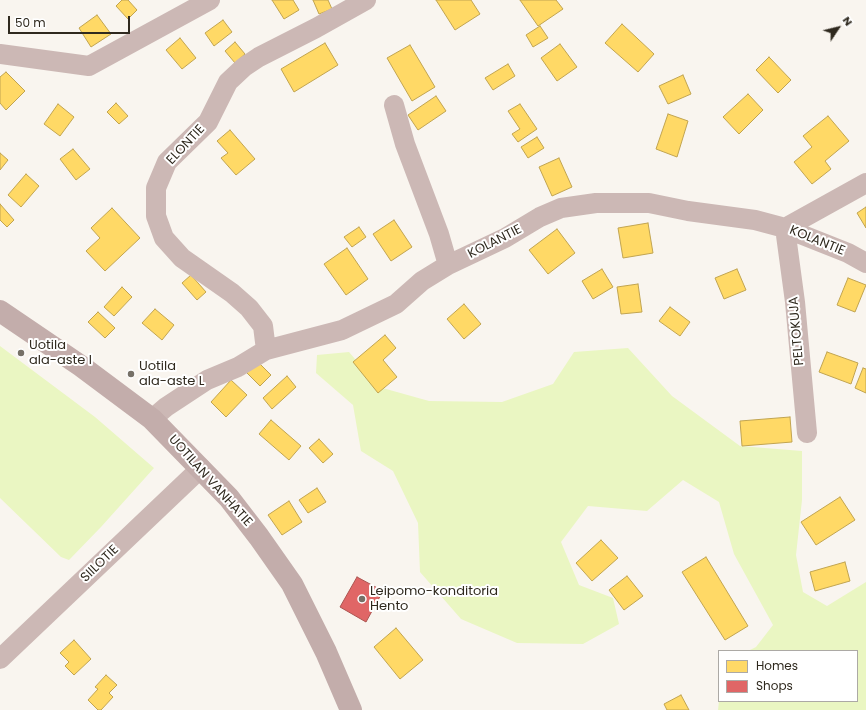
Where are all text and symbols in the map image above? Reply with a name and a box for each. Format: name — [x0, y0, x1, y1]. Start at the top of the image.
scale bar — [10, 8, 132, 34]
north arrow — [818, 8, 858, 48]
text: N — [839, 13, 857, 29]
text: 50 m — [15, 14, 46, 31]
street label: ELONTIE — [164, 122, 208, 168]
street label: KOLANTIE — [465, 222, 525, 262]
street label: KOLANTIE — [787, 223, 847, 259]
street label: PELTOKUJA — [786, 296, 808, 366]
place label: Uotila ala-aste I — [29, 338, 92, 369]
marker: Uotila ala-aste I — [16, 348, 26, 358]
place label: Uotila ala-aste L — [139, 359, 204, 390]
marker: Uotila ala-aste L — [126, 369, 136, 379]
street label: UOTILAN VANHATIE — [165, 432, 255, 530]
street label: SIILOTIE — [78, 542, 122, 586]
place label: Leipomo-konditoria Hento — [370, 584, 498, 615]
marker: Leipomo-konditoria Hento — [357, 594, 367, 604]
legend — [718, 650, 858, 702]
text: Homes — [756, 657, 798, 674]
text: Shops — [756, 677, 793, 694]

